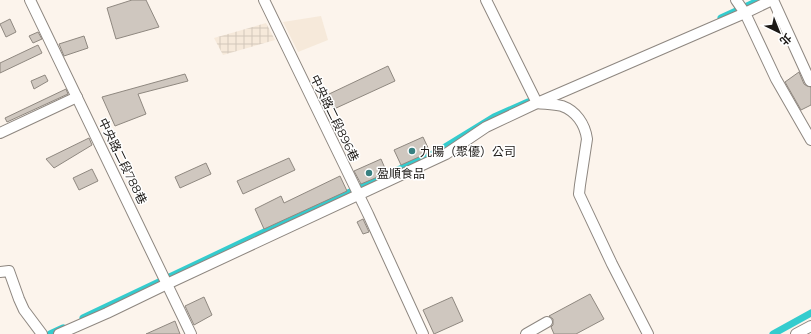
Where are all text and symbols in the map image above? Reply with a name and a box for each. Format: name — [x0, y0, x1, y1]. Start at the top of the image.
north arrow — [759, 12, 799, 52]
text: 北 — [777, 30, 795, 48]
street label: 中央路二段896巷 — [308, 72, 362, 164]
street label: 中央路二段788巷 — [96, 115, 150, 207]
place label: 九陽（聚優）公司 — [420, 144, 516, 159]
marker: 九陽（聚優）公司 — [407, 146, 417, 156]
place label: 盈順食品 — [377, 166, 425, 181]
marker: 盈順食品 — [364, 168, 374, 178]

